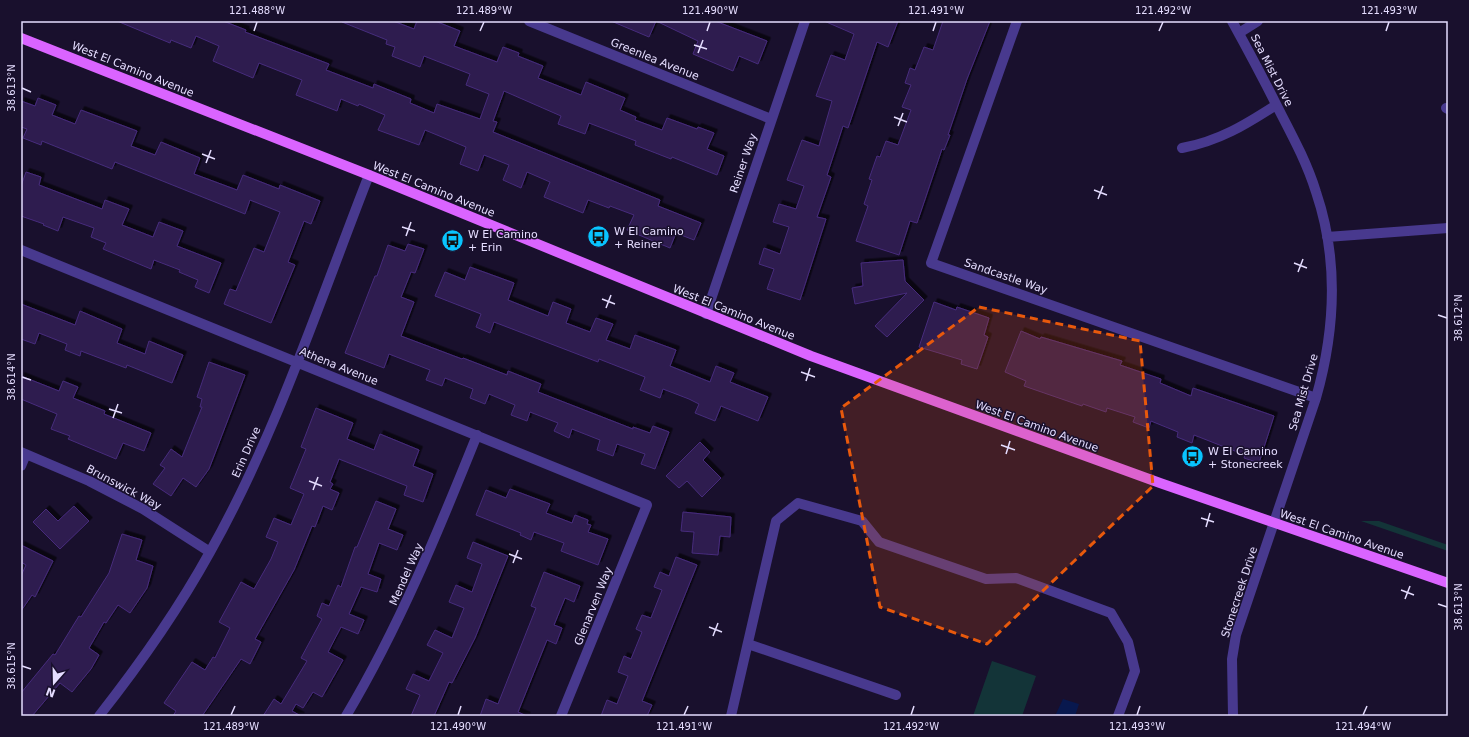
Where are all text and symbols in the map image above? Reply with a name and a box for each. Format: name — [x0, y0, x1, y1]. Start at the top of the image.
text: 121.488°W — [229, 5, 285, 16]
text: 121.489°W — [456, 5, 512, 16]
text: 121.490°W — [682, 5, 738, 16]
text: 121.491°W — [908, 5, 964, 16]
text: 121.492°W — [1135, 5, 1191, 16]
text: 121.493°W — [1361, 5, 1417, 16]
street label: Sea Mist Drive — [1248, 32, 1295, 109]
street label: Greenlea Avenue — [609, 36, 701, 83]
street label: West El Camino Avenue — [70, 39, 196, 100]
text: 38.613°N — [6, 64, 17, 112]
street label: Reiner Way — [727, 131, 760, 195]
street label: West El Camino Avenue — [371, 159, 497, 220]
bus stop icon: W El Camino + Reiner — [586, 224, 612, 250]
place label: W El Camino + Reiner — [614, 225, 684, 251]
bus stop icon: W El Camino + Erin — [439, 227, 465, 253]
place label: W El Camino + Erin — [468, 228, 538, 254]
street label: Sandcastle Way — [962, 256, 1050, 297]
street label: West El Camino Avenue — [671, 282, 797, 343]
text: 38.612°N — [1453, 294, 1464, 342]
street label: Athena Avenue — [298, 345, 380, 388]
street label: Sea Mist Drive — [1286, 352, 1321, 432]
text: 38.614°N — [6, 353, 17, 401]
street label: West El Camino Avenue — [973, 398, 1100, 455]
street label: Erin Drive — [229, 425, 264, 480]
bus stop icon: W El Camino + Stonecreek — [1179, 444, 1205, 470]
place label: W El Camino + Stonecreek — [1208, 445, 1283, 471]
street label: Brunswick Way — [84, 462, 164, 513]
street label: West El Camino Avenue — [1278, 507, 1406, 562]
street label: Mendel Way — [387, 541, 426, 607]
street label: Stonecreek Drive — [1219, 545, 1260, 639]
street label: Glenarven Way — [572, 564, 615, 647]
text: 38.613°N — [1453, 583, 1464, 631]
text: 38.615°N — [6, 642, 17, 690]
north arrow — [34, 663, 74, 703]
text: N — [44, 684, 57, 700]
text: 121.489°W — [203, 721, 259, 732]
text: 121.490°W — [430, 721, 486, 732]
text: 121.491°W — [656, 721, 712, 732]
text: 121.492°W — [883, 721, 939, 732]
text: 121.493°W — [1109, 721, 1165, 732]
text: 121.494°W — [1335, 721, 1391, 732]

